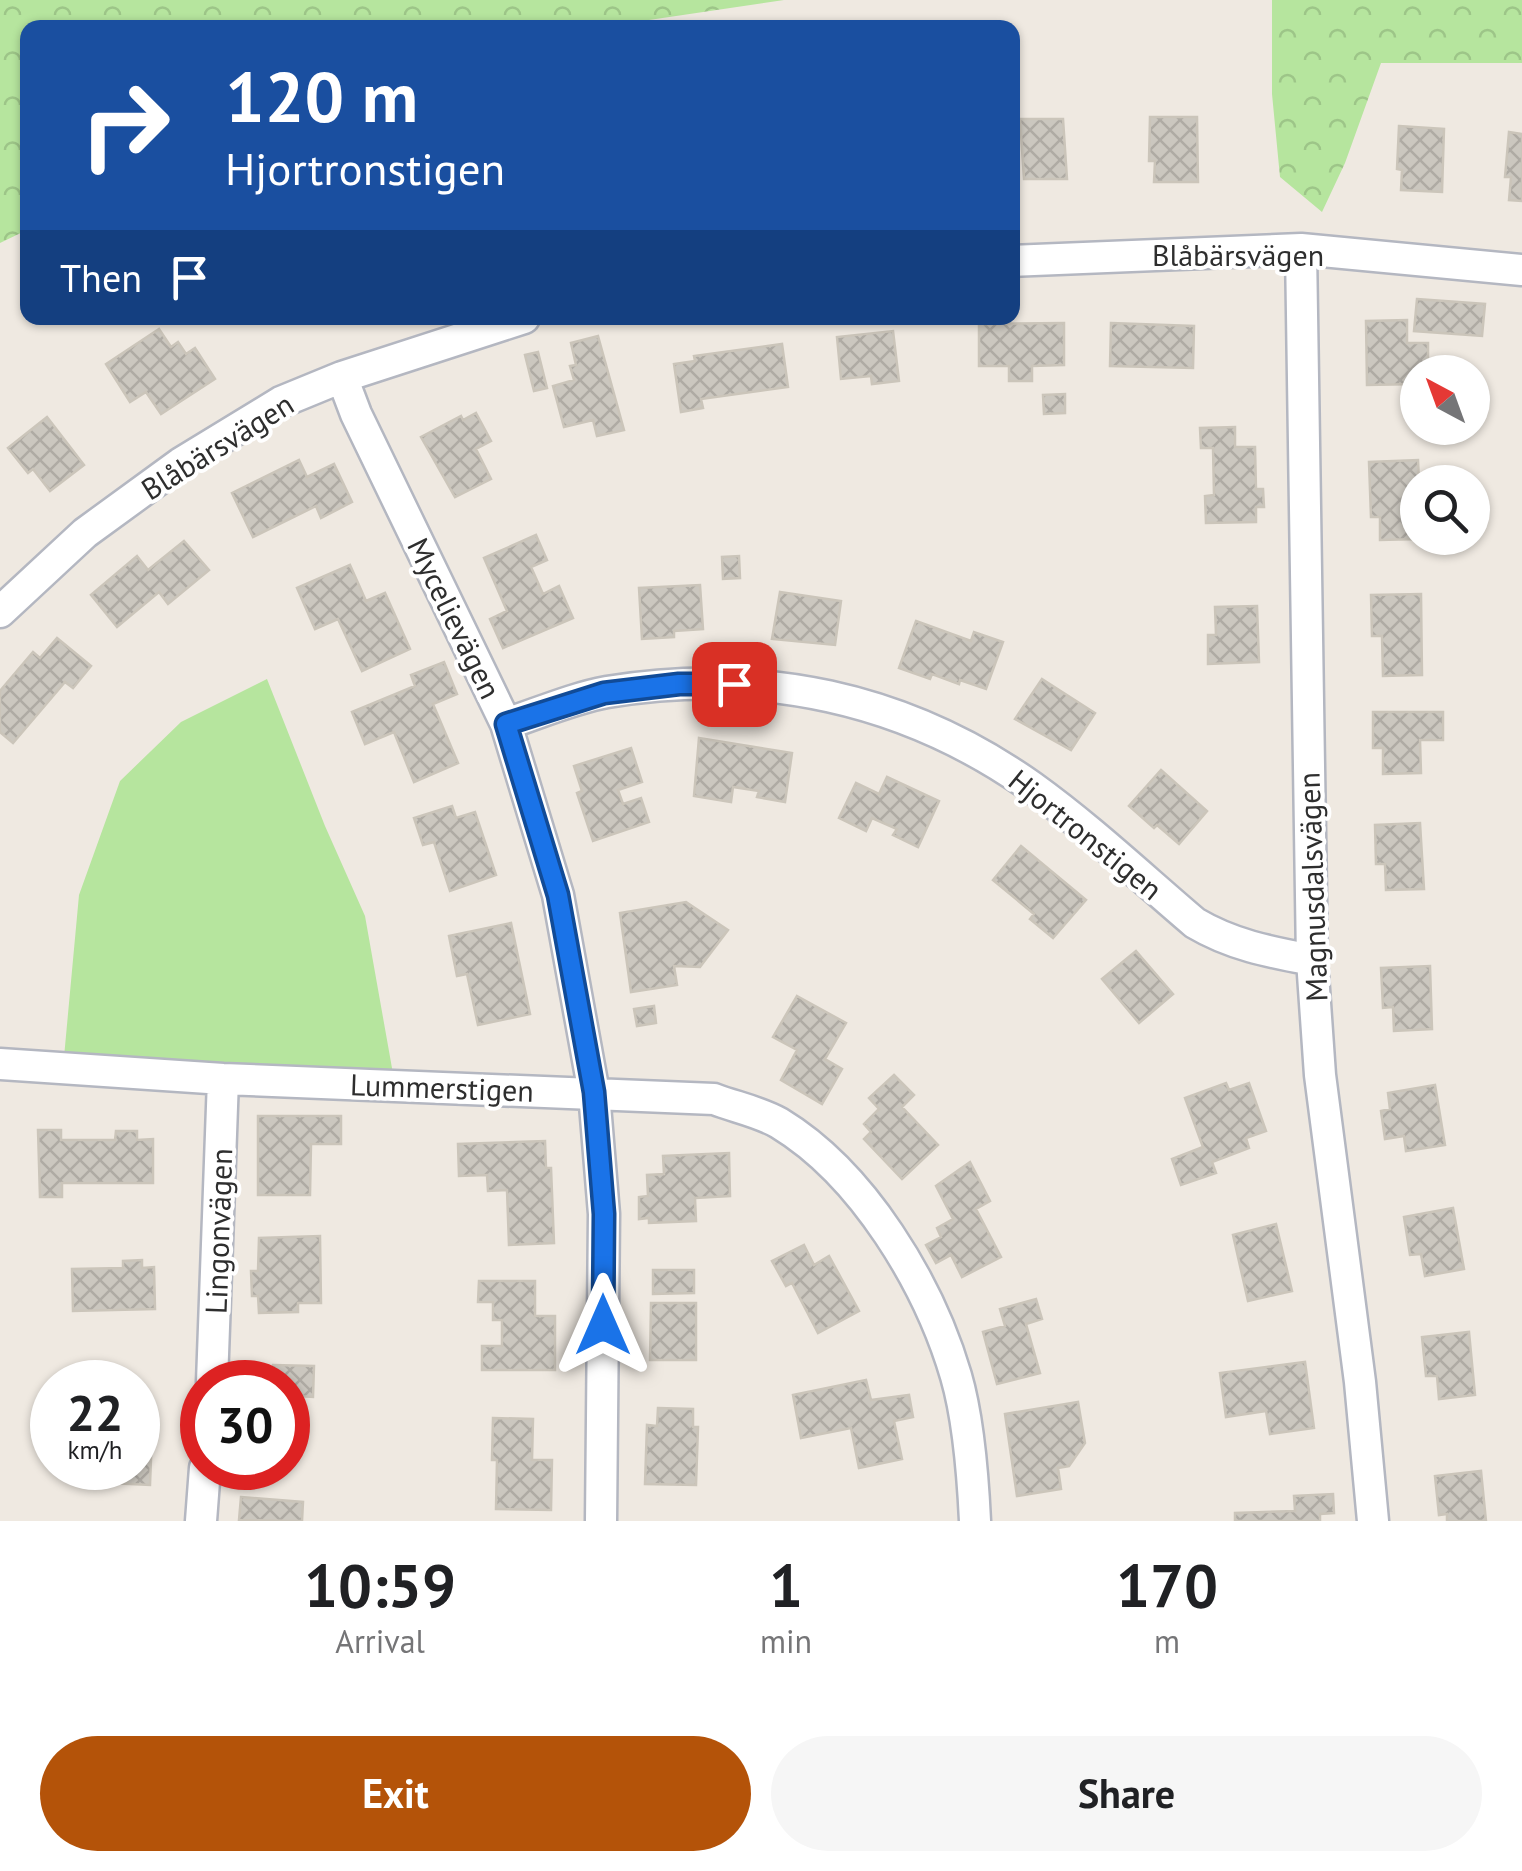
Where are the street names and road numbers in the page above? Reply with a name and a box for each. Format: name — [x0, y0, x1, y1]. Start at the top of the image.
street label: Blåbärsvägen — [1152, 235, 1324, 274]
street label: Blåbärsvägen — [134, 384, 300, 508]
street label: Mycelievägen — [399, 531, 511, 705]
street label: Hjortronstigen — [1001, 760, 1171, 908]
street label: Magnusdalsvägen — [1289, 772, 1335, 1002]
street label: Lummerstigen — [349, 1064, 535, 1110]
street label: Lingonvägen — [196, 1148, 240, 1314]

